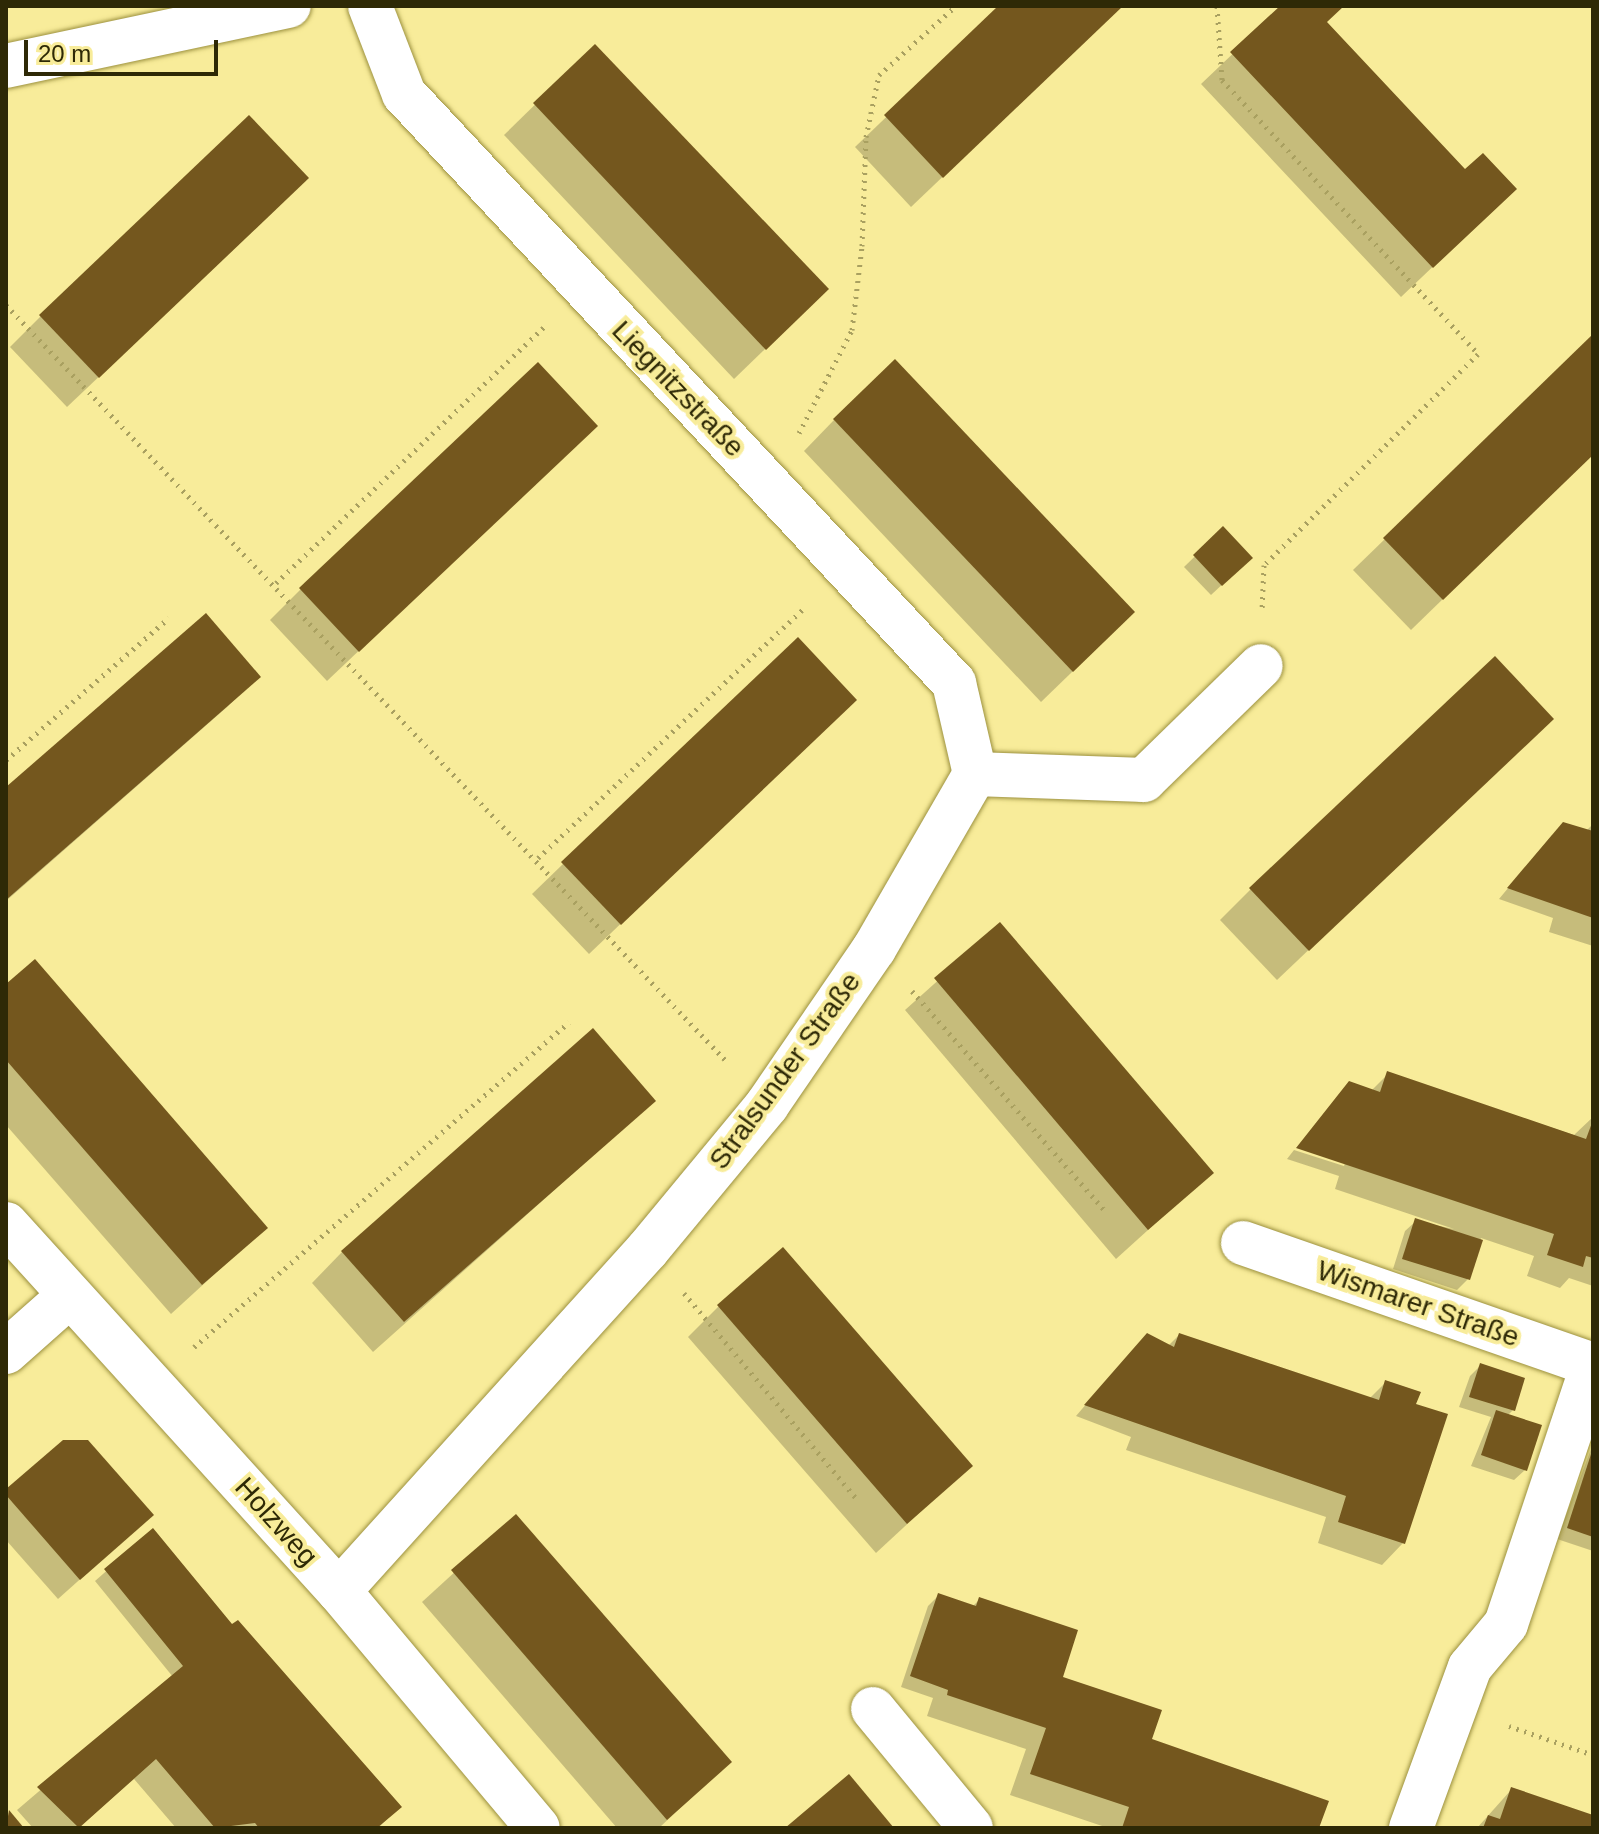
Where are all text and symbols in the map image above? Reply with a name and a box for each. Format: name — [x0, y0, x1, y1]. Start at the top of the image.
scale bar — [28, 24, 222, 74]
text: 20 m — [38, 40, 91, 67]
street label: Liegnitzstraße — [605, 314, 751, 464]
street label: Stralsunder Straße — [702, 966, 868, 1176]
street label: Wismarer Straße — [1313, 1254, 1523, 1354]
street label: Holzweg — [228, 1471, 324, 1573]

